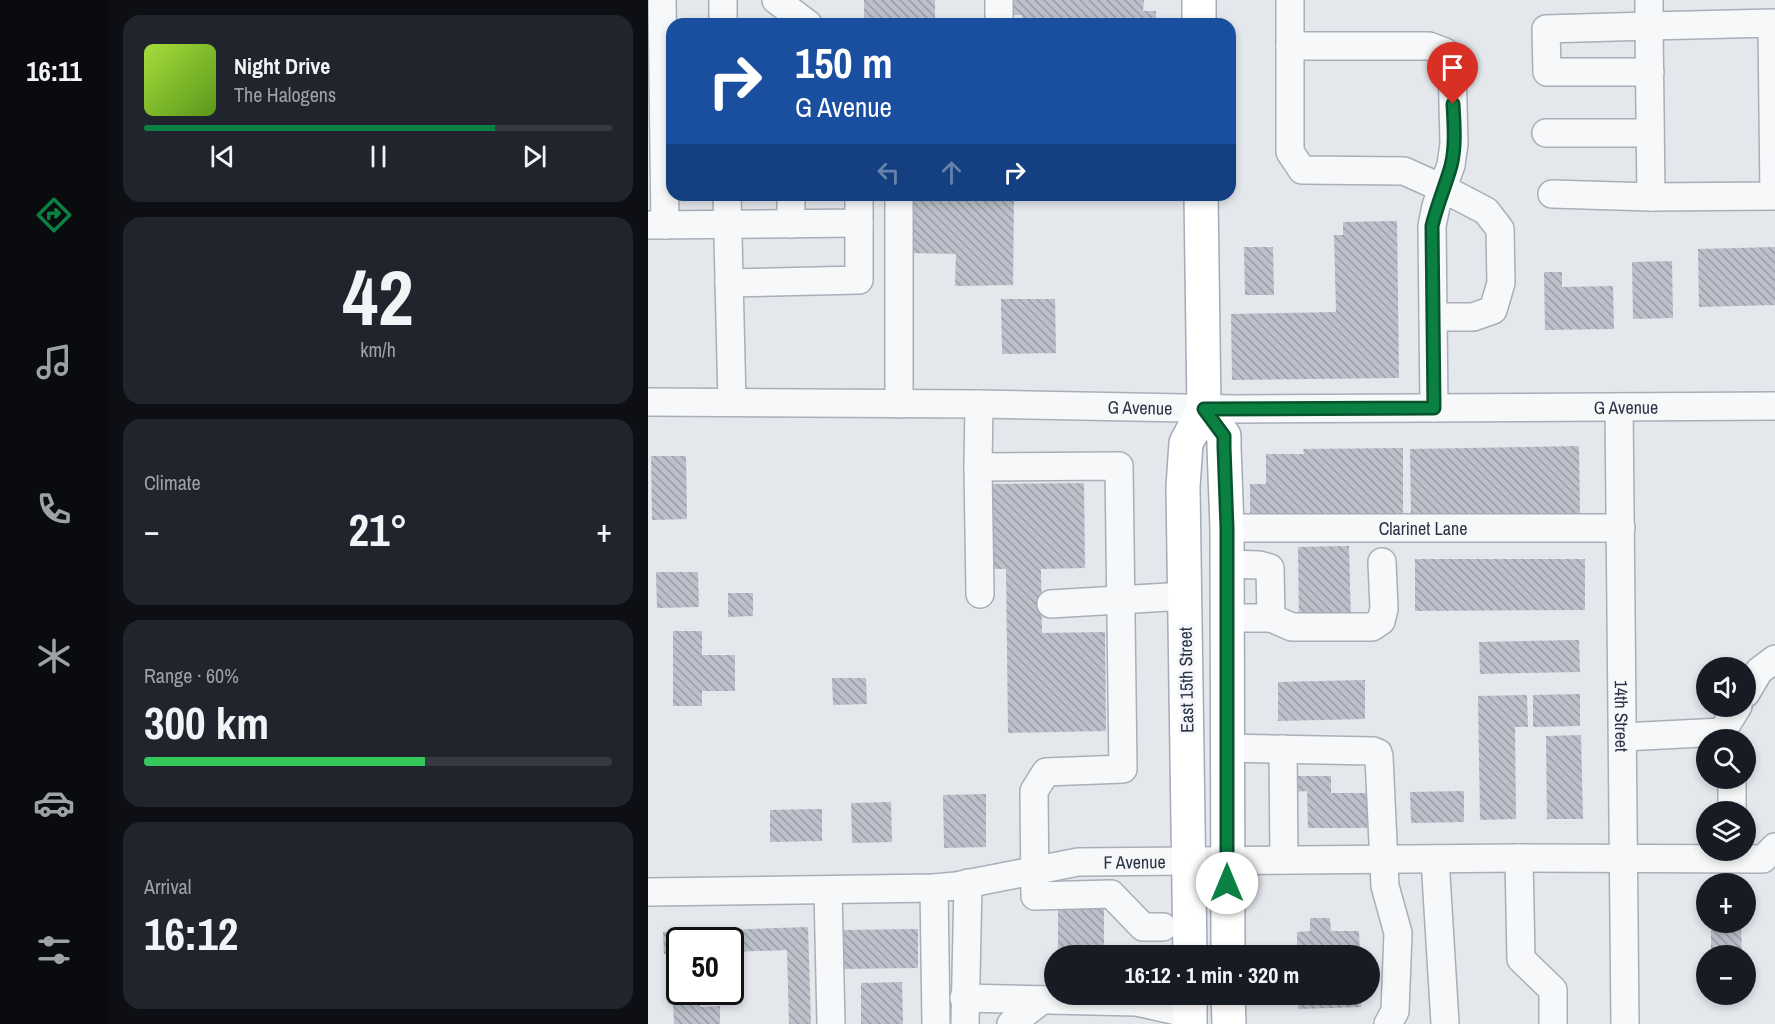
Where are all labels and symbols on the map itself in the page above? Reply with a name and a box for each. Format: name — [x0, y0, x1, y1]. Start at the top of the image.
pin — [1427, 42, 1478, 104]
street label: G Avenue — [1107, 394, 1173, 420]
street label: G Avenue — [1594, 394, 1658, 420]
street label: Clarinet Lane — [1379, 516, 1467, 541]
street label: East 15th Street — [1173, 627, 1199, 733]
street label: 14th Street — [1609, 680, 1635, 752]
street label: F Avenue — [1103, 849, 1166, 874]
position arrow — [1195, 851, 1259, 915]
speed limit sign: 50 — [666, 927, 744, 1005]

